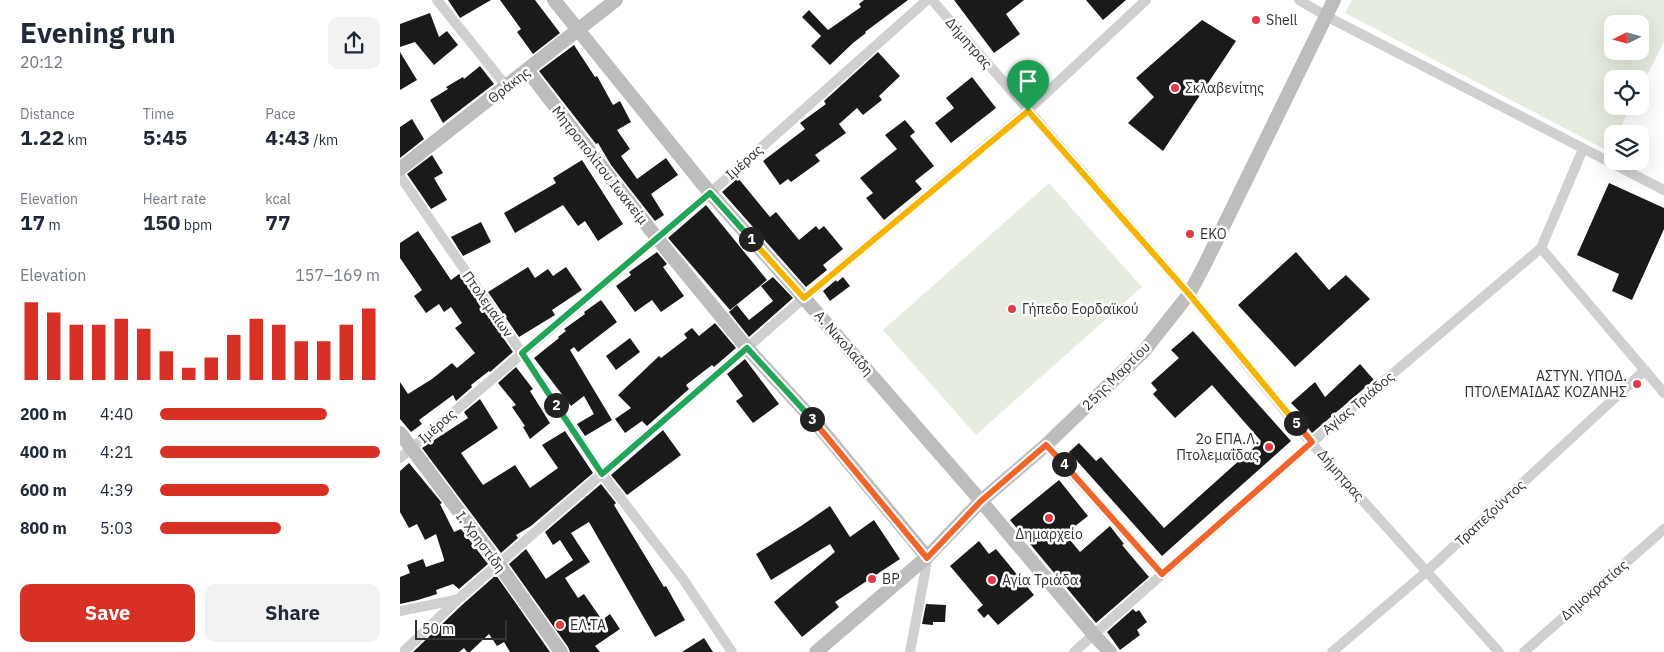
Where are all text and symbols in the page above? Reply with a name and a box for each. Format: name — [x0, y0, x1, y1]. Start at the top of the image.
place label: Shell — [1266, 11, 1298, 29]
street label: Δήμητρας — [942, 13, 997, 73]
text: Evening run — [20, 14, 176, 51]
marker: Shell — [1250, 14, 1262, 26]
north arrow — [1604, 15, 1649, 60]
map controls — [1604, 15, 1649, 170]
button: share — [328, 17, 380, 69]
text: 20:12 — [20, 52, 63, 72]
pin — [1007, 60, 1049, 111]
street label: Θράκης — [484, 63, 534, 107]
icon: arrive — [1014, 67, 1042, 95]
button: locate — [1604, 70, 1649, 115]
place label: Σκλαβενίτης — [1185, 79, 1264, 97]
marker: Σκλαβενίτης — [1169, 82, 1181, 94]
street label: Μητροπολίτου Ιωακείμ — [548, 102, 652, 228]
text: Distance — [20, 105, 75, 123]
text: Time — [143, 105, 174, 123]
text: Pace — [265, 105, 296, 123]
text: 1.22 — [20, 123, 64, 151]
text: 5:45 — [143, 123, 187, 151]
text: 4:43 — [265, 123, 310, 151]
button: layers — [1604, 125, 1649, 170]
text: km — [64, 131, 87, 149]
text: /km — [310, 131, 338, 149]
street label: Ιμέρας — [722, 140, 767, 184]
text: Elevation — [20, 190, 78, 208]
text: Heart rate — [143, 190, 206, 208]
text: kcal — [265, 190, 291, 208]
text: 17 — [20, 208, 45, 236]
text: 150 — [143, 208, 180, 236]
text: 77 — [265, 208, 291, 236]
text: m — [45, 216, 61, 234]
text: bpm — [180, 216, 212, 234]
place label: EKO — [1200, 225, 1227, 243]
pin: 1 — [738, 226, 764, 252]
marker: EKO — [1184, 228, 1196, 240]
text: 1 — [747, 230, 756, 248]
text: Elevation — [20, 265, 86, 285]
text: 157–169 m — [295, 265, 380, 285]
street label: Πτολεμαίων — [459, 267, 517, 341]
place label: Γήπεδο Εορδαϊκού — [1022, 300, 1139, 318]
marker: Γήπεδο Εορδαϊκού — [1006, 303, 1018, 315]
street label: Α. Νικολαΐδη — [811, 306, 877, 380]
street label: 25ης Μαρτίου — [1078, 338, 1154, 414]
street label: Αγίας Τριάδος — [1318, 367, 1398, 438]
place label: ΑΣΤΥΝ. ΥΠΟΔ. ΠΤΟΛΕΜΑΙΔΑΣ ΚΟΖΑΝΗΣ — [1464, 367, 1627, 401]
marker: ΑΣΤΥΝ. ΥΠΟΔ. ΠΤΟΛΕΜΑΙΔΑΣ ΚΟΖΑΝΗΣ — [1631, 378, 1643, 390]
pin: 2 — [544, 392, 568, 418]
text: 2 — [552, 396, 561, 414]
text: 200 m — [20, 404, 67, 424]
text: 4:40 — [100, 404, 133, 424]
street label: Ιμέρας — [414, 405, 460, 447]
pin: 3 — [800, 406, 824, 432]
text: 3 — [808, 410, 817, 428]
pin: 5 — [1284, 410, 1308, 436]
text: 5 — [1292, 414, 1301, 432]
place label: 2ο ΕΠΑ.Λ. Πτολεμαΐδας — [1176, 430, 1259, 464]
marker: 2ο ΕΠΑ.Λ. Πτολεμαΐδας — [1263, 441, 1275, 453]
text: 400 m — [20, 442, 67, 462]
text: 4:21 — [100, 442, 133, 462]
street label: Δήμητρας — [1314, 445, 1369, 505]
pin: 4 — [1052, 452, 1076, 476]
text: 4 — [1060, 455, 1069, 473]
street label: Τραπεζούντος — [1451, 476, 1529, 550]
text: 600 m — [20, 480, 67, 500]
text: 4:39 — [100, 480, 133, 500]
street label: Ι. Χρηστίδη — [452, 508, 510, 576]
marker: Δημαρχείο — [1043, 512, 1055, 524]
text: 800 m — [20, 518, 67, 538]
text: 5:03 — [100, 518, 133, 538]
place label: Δημαρχείο — [1015, 525, 1083, 543]
street label: Δημοκρατίας — [1557, 556, 1632, 624]
place label: BP — [882, 570, 900, 588]
place label: Αγία Τριάδα — [1002, 571, 1079, 589]
marker: BP — [866, 573, 878, 585]
marker: Αγία Τριάδα — [986, 574, 998, 586]
button: Save — [20, 584, 195, 642]
button: Share — [205, 584, 380, 642]
place label: ΕΛ.ΤΑ — [570, 616, 606, 634]
scale bar — [415, 617, 508, 640]
marker: ΕΛ.ΤΑ — [554, 619, 566, 631]
text: 50 m — [422, 620, 454, 638]

